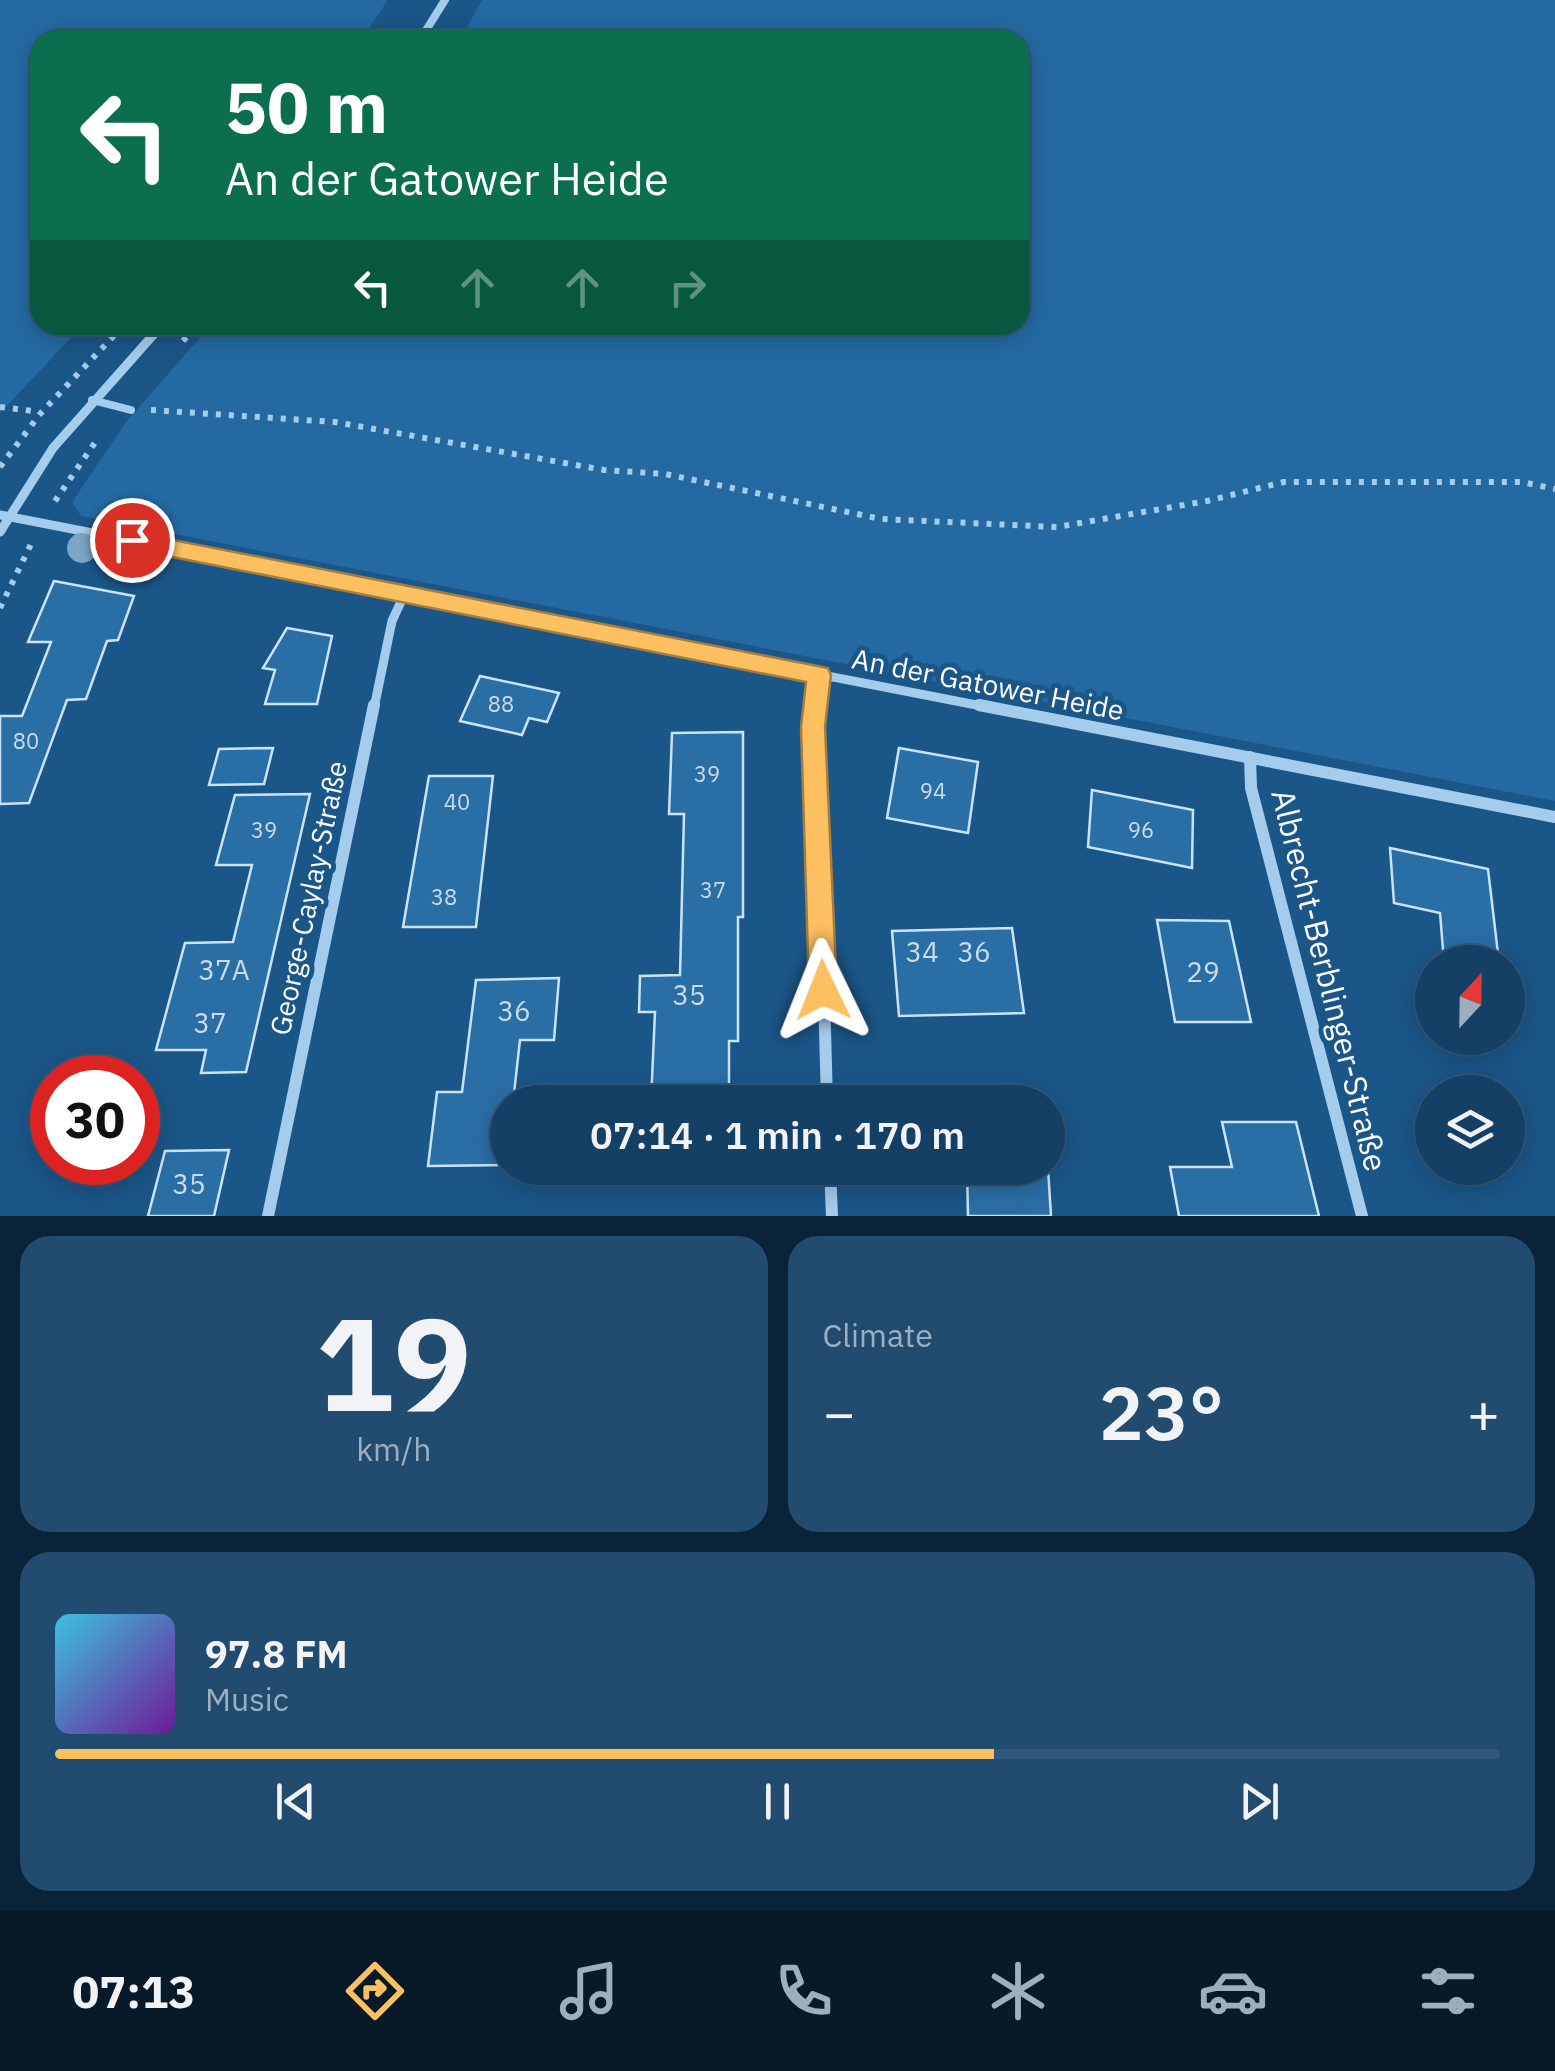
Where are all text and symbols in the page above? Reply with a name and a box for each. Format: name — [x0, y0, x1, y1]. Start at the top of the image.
text: 50 m — [225, 61, 388, 152]
icon: left — [60, 70, 190, 200]
text: An der Gatower Heide — [225, 149, 669, 207]
icon: left — [345, 260, 400, 315]
icon: ahead — [450, 260, 505, 315]
icon: ahead — [555, 260, 610, 315]
icon: right — [660, 260, 715, 315]
pin — [90, 498, 175, 583]
icon: arrive — [105, 513, 160, 568]
street label: An der Gatower Heide — [849, 640, 1127, 728]
house number: 88 — [488, 689, 514, 718]
house number: 80 — [13, 726, 39, 755]
street label: George-Caylay-Straße — [261, 757, 355, 1039]
house number: 39 — [694, 759, 720, 788]
house number: 94 — [920, 776, 946, 805]
street label: Albrecht-Berblinger-Straße — [1262, 785, 1398, 1175]
house number: 40 — [444, 787, 470, 816]
house number: 39 — [251, 815, 277, 844]
house number: 96 — [1128, 815, 1154, 844]
house number: 37 — [700, 875, 726, 904]
house number: 38 — [431, 882, 457, 911]
house number: 34 — [905, 933, 939, 970]
house number: 36 — [957, 933, 991, 970]
position arrow — [771, 938, 875, 1042]
north arrow — [1415, 945, 1525, 1055]
map controls — [1415, 945, 1525, 1185]
house number: 37A — [198, 951, 250, 988]
house number: 29 — [1186, 953, 1220, 990]
house number: 35 — [672, 976, 706, 1013]
house number: 36 — [497, 992, 531, 1029]
house number: 37 — [193, 1004, 227, 1041]
speed limit sign: 30 — [30, 1055, 160, 1185]
button: layers — [1415, 1075, 1525, 1185]
text: 07:14 · 1 min · 170 m — [590, 1110, 965, 1159]
house number: 35 — [172, 1165, 206, 1202]
text: 19 — [316, 1278, 472, 1447]
text: Climate — [823, 1314, 933, 1356]
text: 23° — [1099, 1363, 1224, 1461]
text: − — [823, 1377, 856, 1448]
text: + — [1467, 1377, 1500, 1448]
text: km/h — [356, 1428, 431, 1470]
text: 97.8 FM — [205, 1629, 348, 1678]
text: Music — [205, 1678, 289, 1720]
icon: previous — [268, 1774, 323, 1829]
icon: pause — [750, 1774, 805, 1829]
icon: next — [1232, 1774, 1287, 1829]
icon: directions — [340, 1956, 410, 2026]
icon: music — [554, 1956, 624, 2026]
icon: phone — [769, 1956, 839, 2026]
icon: climate — [983, 1956, 1053, 2026]
icon: car — [1198, 1956, 1268, 2026]
icon: filters — [1413, 1956, 1483, 2026]
text: 07:13 — [72, 1962, 195, 2020]

